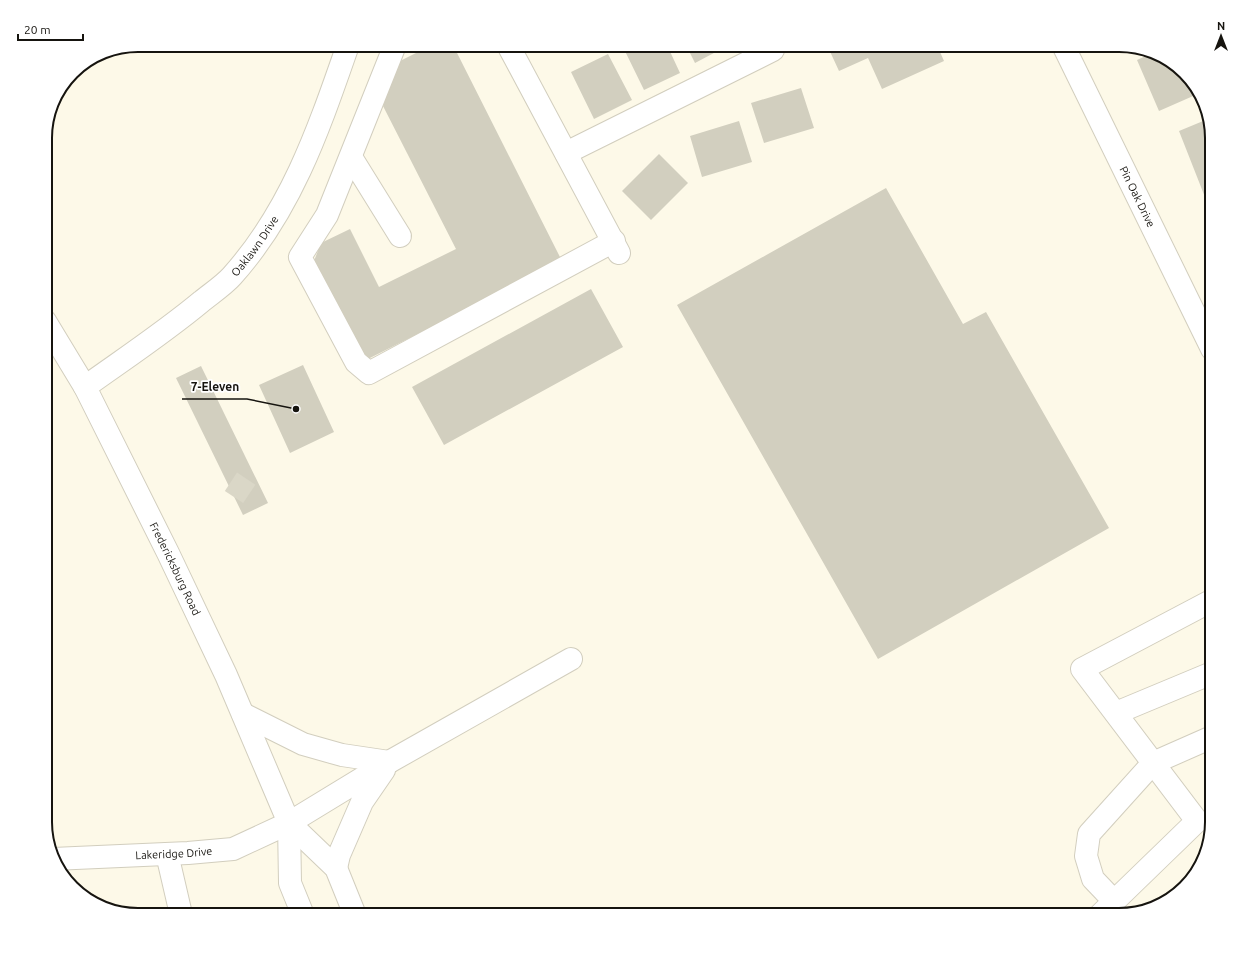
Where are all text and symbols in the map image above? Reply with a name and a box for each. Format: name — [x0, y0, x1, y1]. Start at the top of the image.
scale bar — [18, 16, 83, 42]
north arrow — [1201, 16, 1241, 56]
text: N — [1217, 20, 1225, 32]
text: 20 m — [24, 23, 51, 36]
street label: Pin Oak Drive — [1117, 164, 1157, 229]
street label: Oaklawn Drive — [229, 214, 281, 279]
callout: 7-Eleven — [182, 375, 247, 399]
text: 7-Eleven — [191, 380, 239, 393]
street label: Fredericksburg Road — [148, 520, 203, 617]
street label: Lakeridge Drive — [135, 845, 213, 861]

